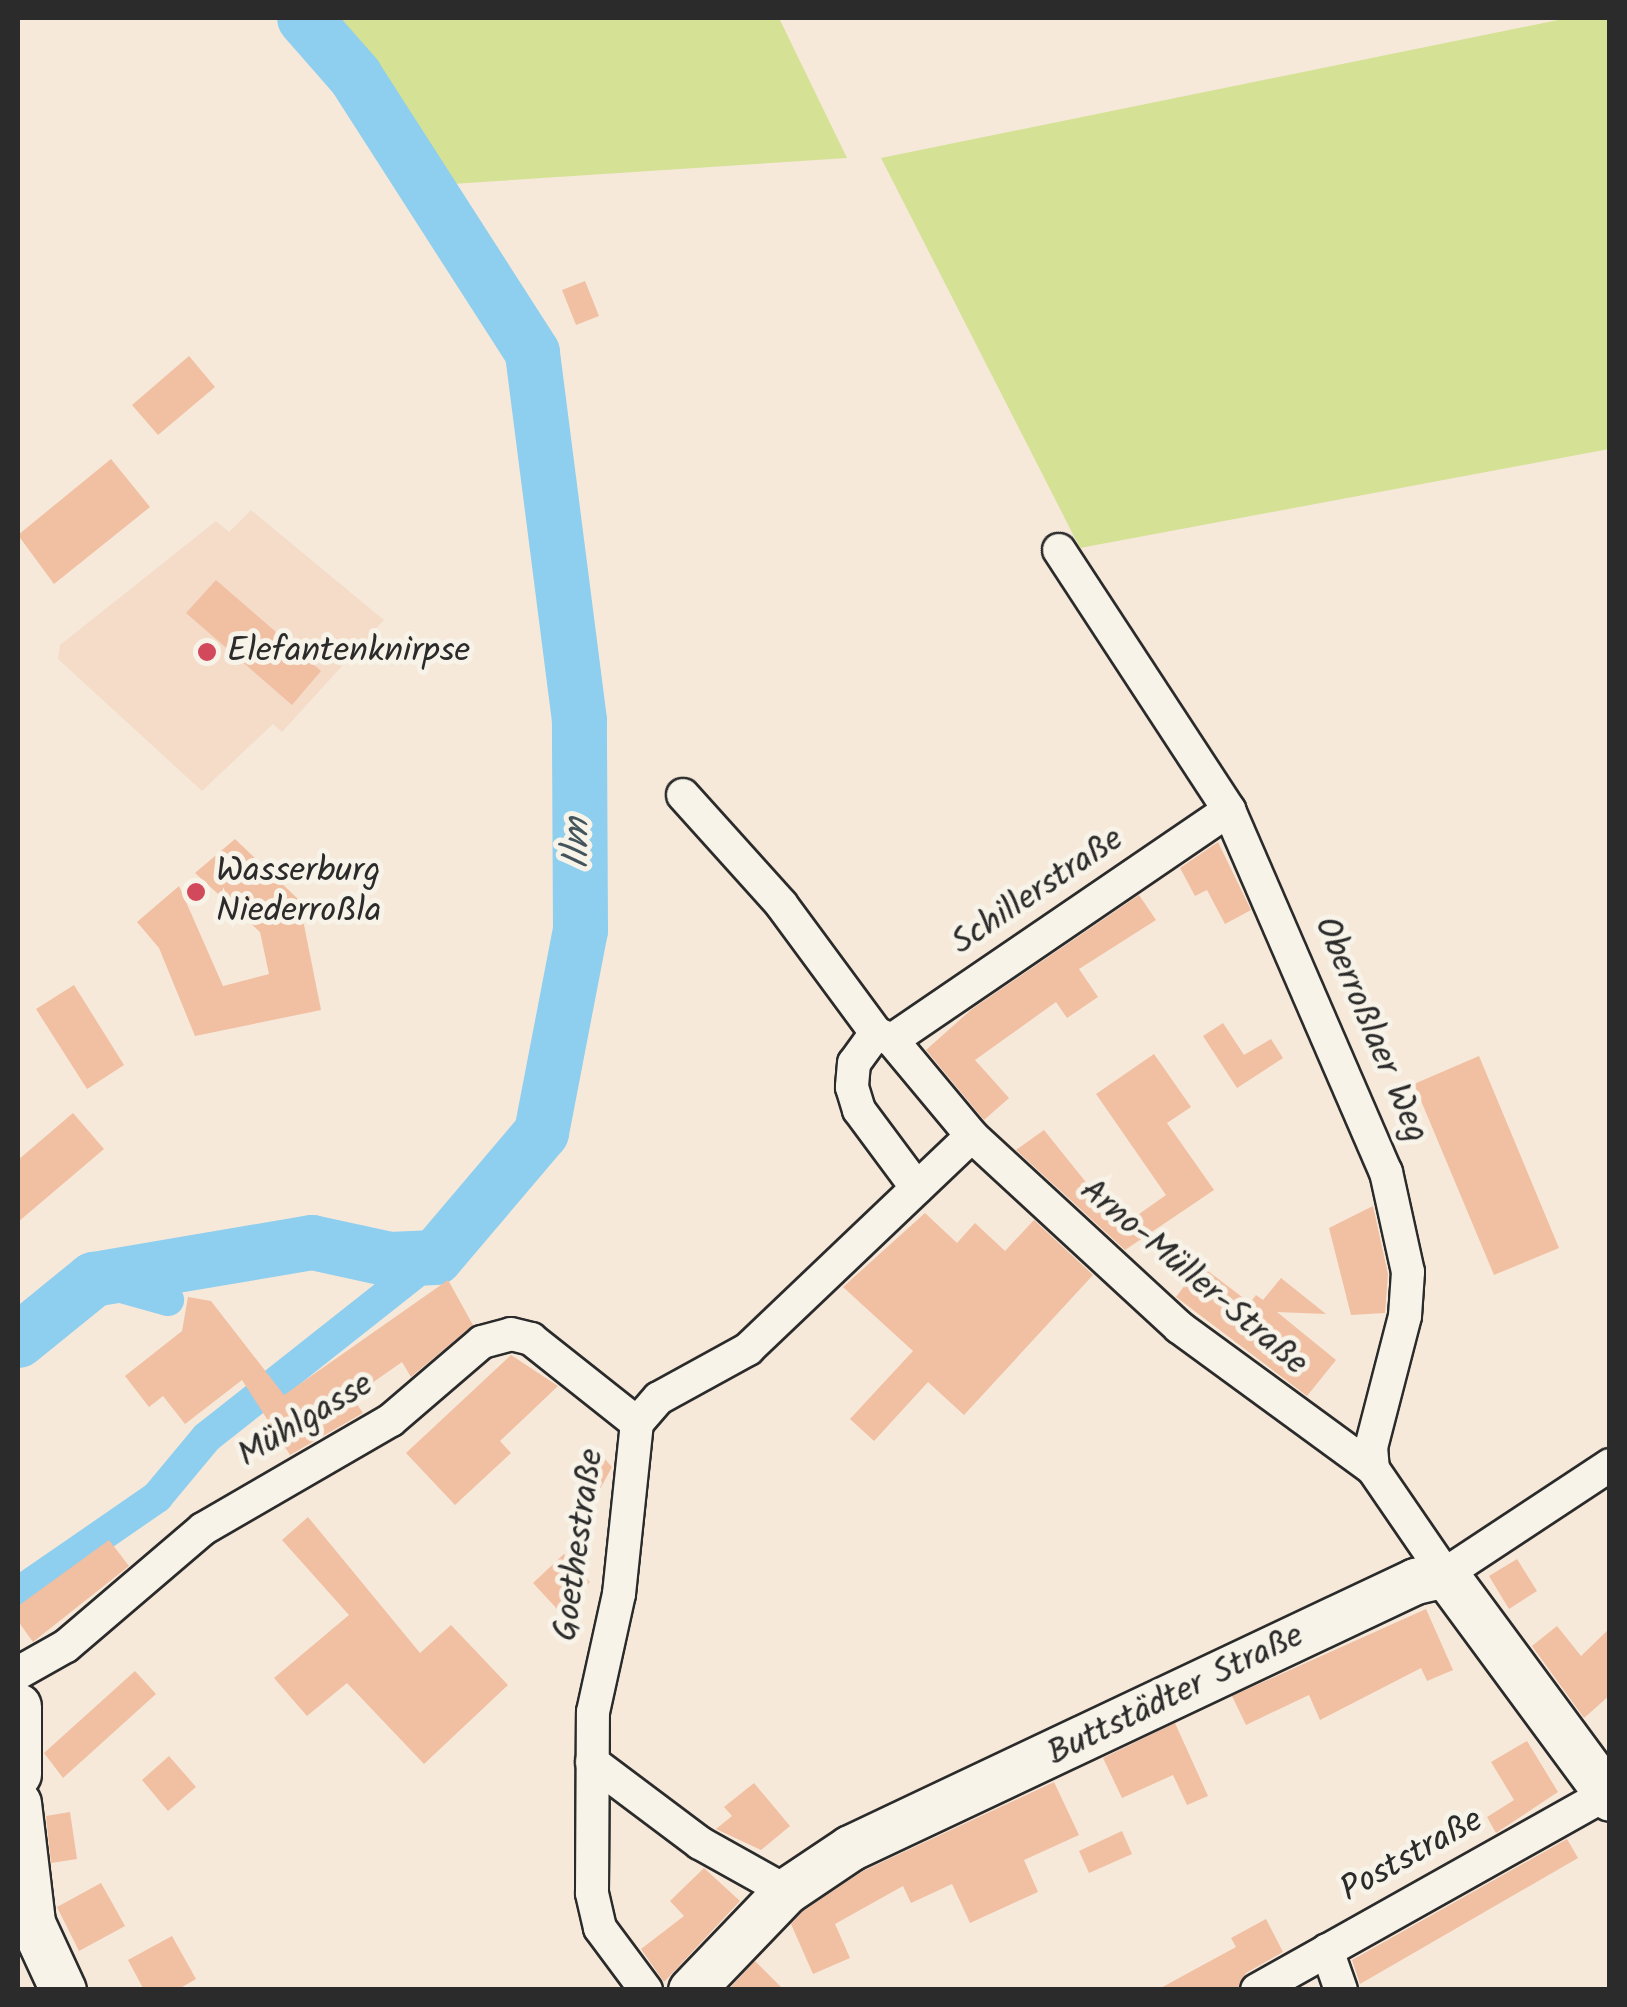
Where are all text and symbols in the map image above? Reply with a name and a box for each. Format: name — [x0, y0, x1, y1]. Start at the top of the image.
place label: Elefantenknirpse — [227, 631, 470, 673]
marker: Elefantenknirpse — [196, 641, 218, 663]
water label: Ilm — [556, 818, 602, 870]
street label: Schillerstraße — [944, 819, 1132, 965]
place label: Wasserburg Niederroßla — [216, 851, 381, 933]
marker: Wasserburg Niederroßla — [185, 881, 207, 903]
street label: Oberroßlaer Weg — [1304, 911, 1436, 1149]
street label: Arno-Müller-Straße — [1070, 1170, 1316, 1386]
street label: Mühlgasse — [231, 1364, 381, 1478]
street label: Goethestraße — [546, 1446, 614, 1644]
street label: Buttstädter Straße — [1041, 1616, 1311, 1776]
street label: Poststraße — [1334, 1800, 1490, 1912]

